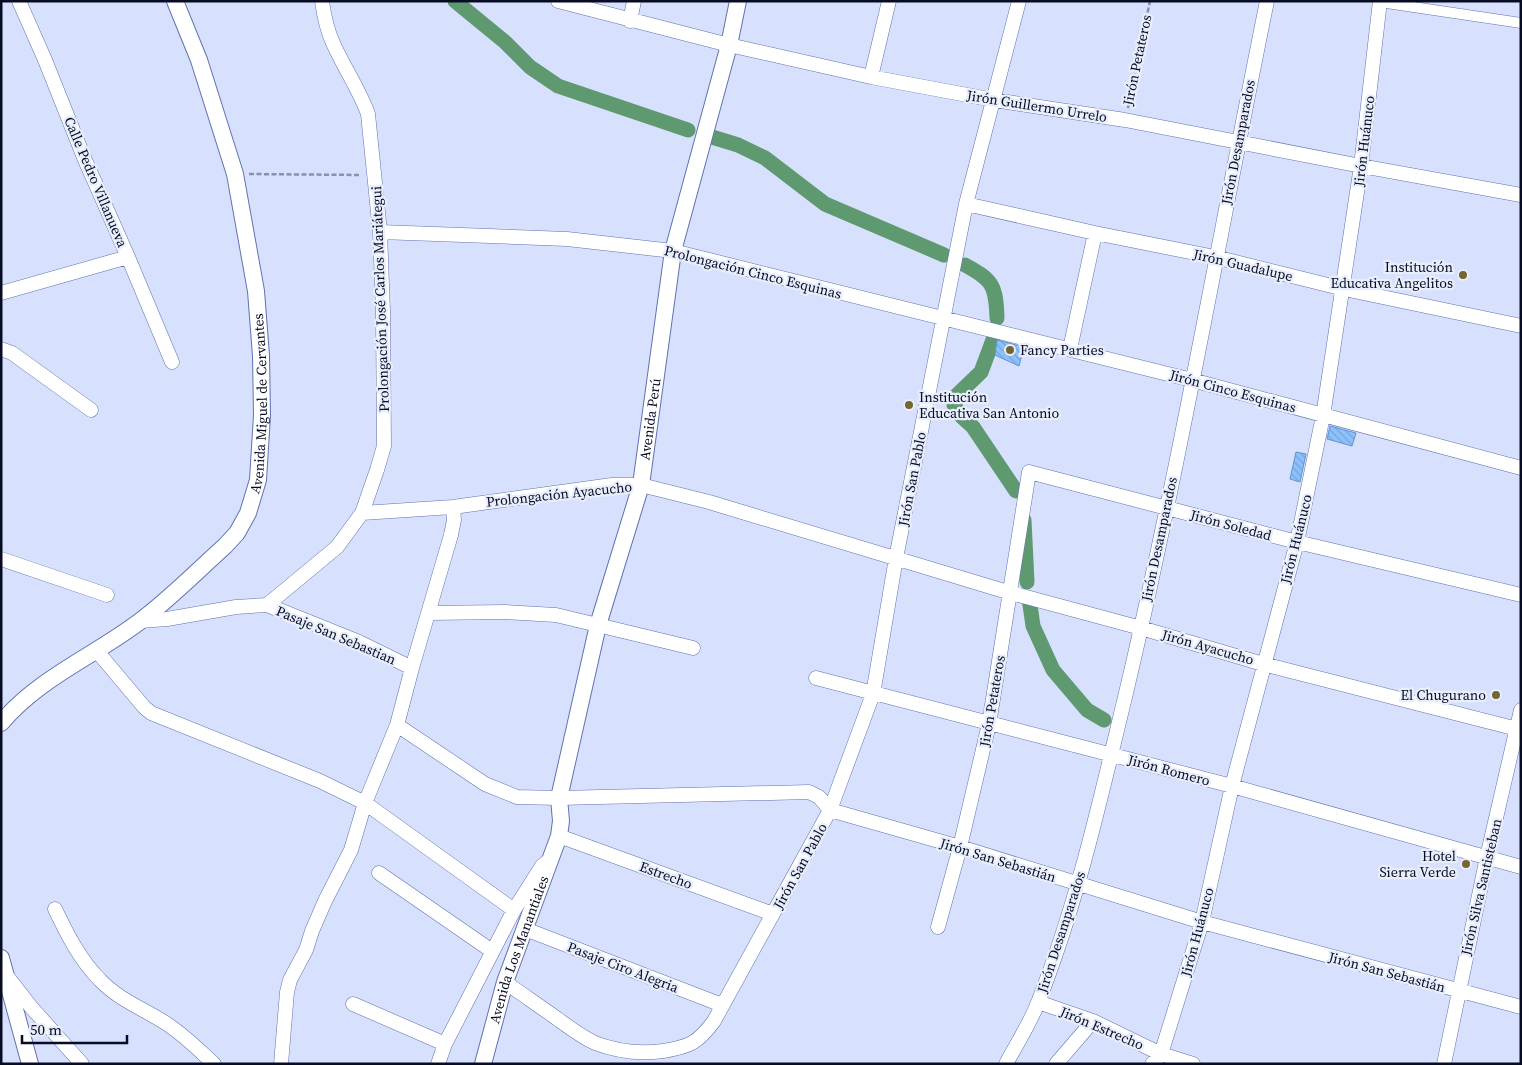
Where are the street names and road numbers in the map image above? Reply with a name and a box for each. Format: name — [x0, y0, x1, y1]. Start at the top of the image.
street label: Jirón Petateros — [1117, 13, 1156, 108]
street label: Jirón Desamparados — [1216, 78, 1260, 207]
street label: Jirón Guillermo Urrelo — [964, 85, 1109, 127]
street label: Jirón Huánuco — [1348, 94, 1380, 189]
street label: Calle Pedro Villanueva — [59, 114, 133, 251]
street label: Prolongación José Carlos Mariátegui — [366, 186, 394, 412]
street label: Prolongación Cinco Esquinas — [662, 240, 844, 304]
street label: Jirón Guadalupe — [1190, 244, 1295, 286]
street label: Avenida Miguel de Cervantes — [244, 313, 272, 496]
street label: Jirón Cinco Esquinas — [1167, 364, 1298, 417]
street label: Avenida Perú — [635, 377, 665, 461]
street label: Jirón San Pablo — [893, 430, 931, 529]
street label: Jirón Desamparados — [1136, 475, 1182, 604]
street label: Prolongación Ayacucho — [485, 476, 633, 512]
street label: Jirón Huánuco — [1275, 492, 1317, 587]
street label: Jirón Soledad — [1187, 504, 1274, 545]
street label: Pasaje San Sebastian — [273, 601, 400, 670]
street label: Jirón Ayacucho — [1159, 624, 1257, 670]
street label: Jirón Petateros — [974, 654, 1010, 749]
street label: Jirón Romero — [1125, 749, 1213, 791]
street label: Jirón Silva Santisteban — [1455, 816, 1507, 958]
street label: Jirón San Pablo — [768, 819, 832, 914]
street label: Jirón San Sebastián — [937, 833, 1059, 887]
street label: Estrecho — [637, 856, 695, 894]
street label: Jirón Desamparados — [1032, 869, 1090, 996]
street label: Avenida Los Manantiales — [484, 873, 554, 1026]
street label: Jirón Huánuco — [1175, 885, 1219, 980]
street label: Pasaje Ciro Alegria — [564, 937, 682, 998]
street label: Jirón San Sebastián — [1325, 947, 1448, 997]
street label: Jirón Estrecho — [1056, 1001, 1147, 1055]

